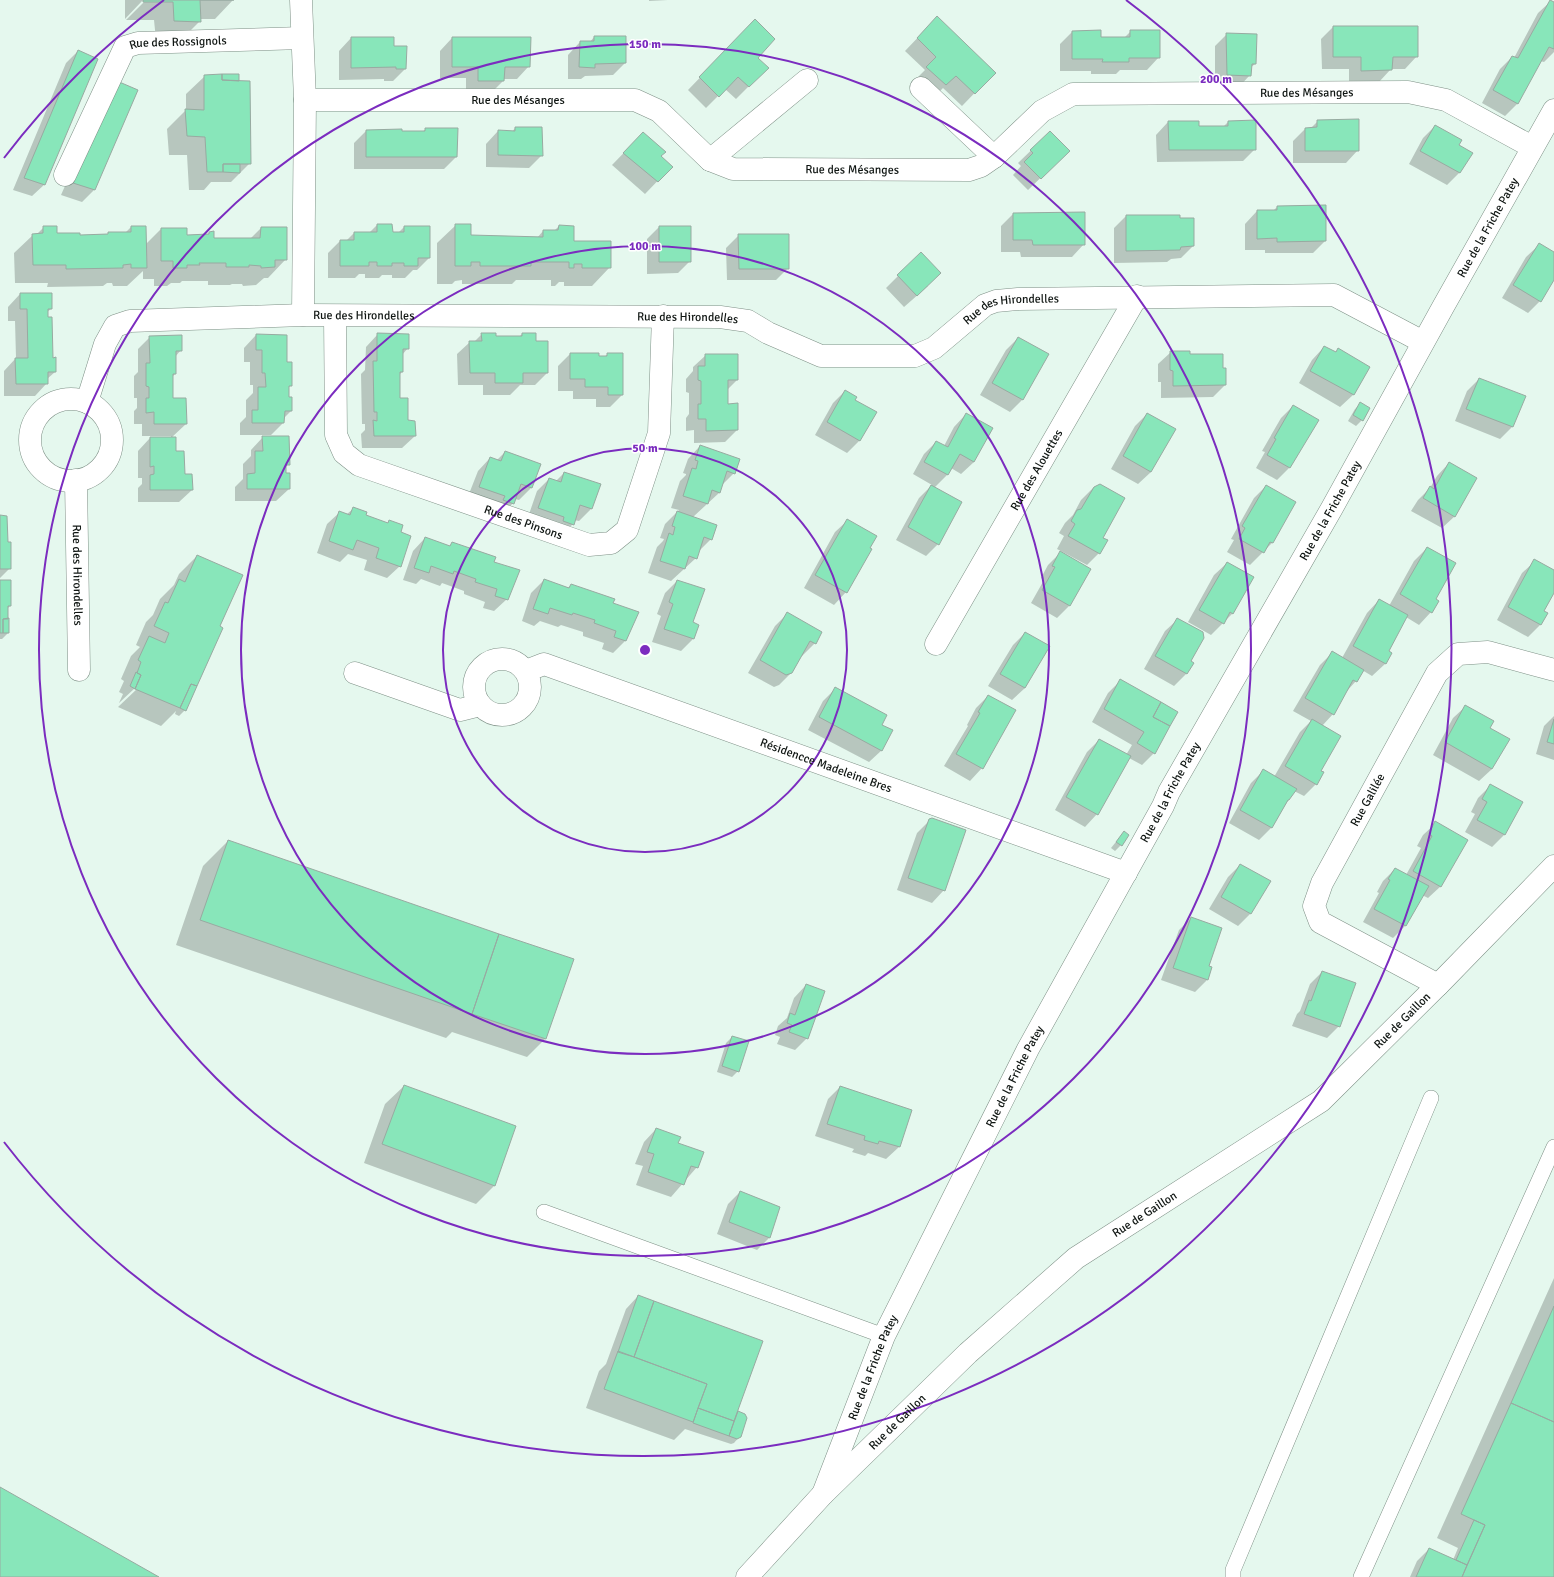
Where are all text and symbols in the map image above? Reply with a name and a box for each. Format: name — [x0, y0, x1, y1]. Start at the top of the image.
street label: Rue des Rossignols — [128, 33, 227, 53]
text: 150 m — [629, 37, 661, 52]
text: 200 m — [1200, 72, 1232, 87]
street label: Rue des Mésanges — [1260, 85, 1354, 101]
street label: Rue des Mésanges — [471, 93, 565, 108]
street label: Rue des Mésanges — [805, 162, 899, 178]
street label: Rue de la Friche Patey — [1454, 175, 1523, 280]
text: 100 m — [629, 239, 661, 254]
street label: Rue des Hirondelles — [960, 291, 1059, 328]
street label: Rue des Hirondelles — [313, 308, 414, 324]
street label: Rue des Hirondelles — [637, 310, 739, 328]
street label: Rue des Alouettes — [1008, 427, 1066, 514]
text: 50 m — [632, 441, 658, 456]
street label: Rue de la Friche Patey — [1296, 458, 1365, 563]
street label: Rue des Pinsons — [482, 502, 565, 543]
street label: Rue des Hirondelles — [69, 524, 85, 626]
centre of rings — [638, 643, 652, 657]
street label: Résidencce Madeleine Bres — [758, 735, 894, 796]
street label: Rue de la Friche Patey — [1137, 739, 1204, 845]
street label: Rue Galilée — [1347, 771, 1389, 829]
street label: Rue de Gaillon — [1371, 989, 1434, 1052]
street label: Rue de la Friche Patey — [983, 1023, 1048, 1130]
street label: Rue de Gaillon — [1110, 1188, 1180, 1241]
street label: Rue de la Friche Patey — [845, 1312, 902, 1422]
street label: Rue de Gaillon — [866, 1391, 929, 1453]

